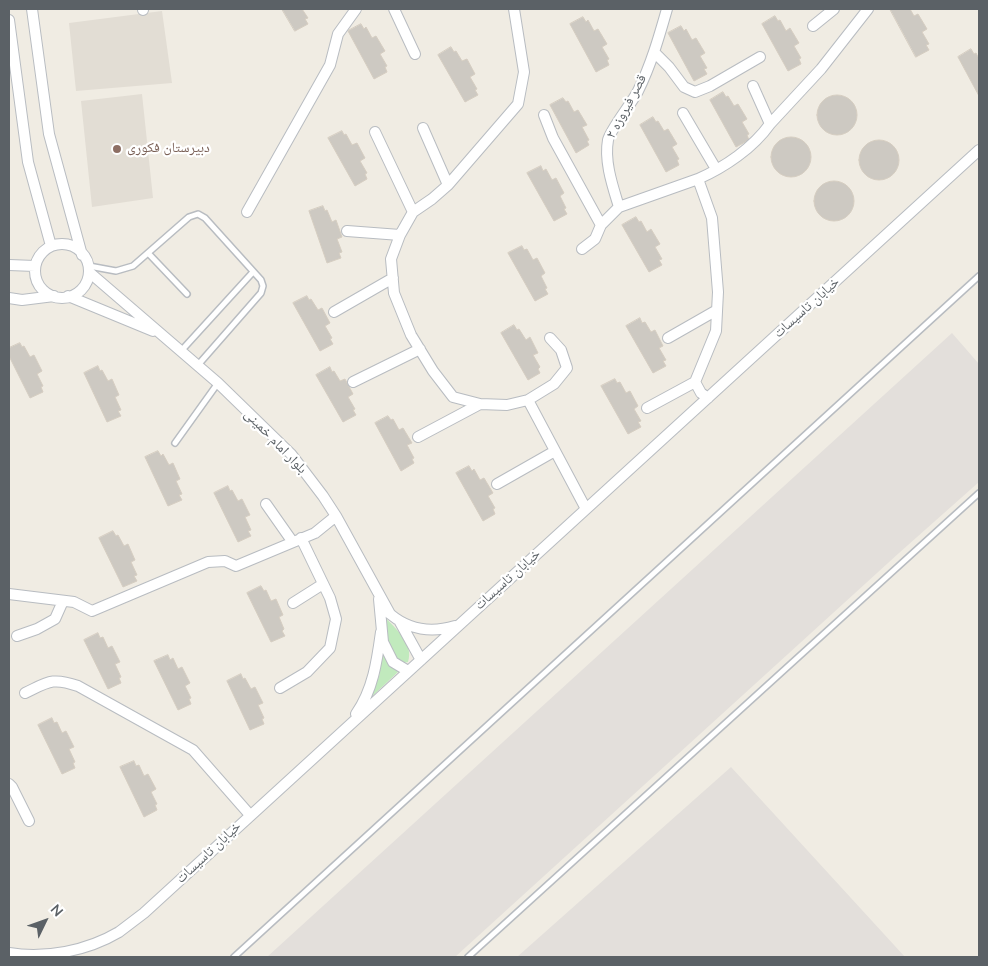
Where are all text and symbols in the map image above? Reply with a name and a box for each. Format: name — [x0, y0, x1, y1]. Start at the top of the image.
street label: قصر فیروزه ۲ — [603, 72, 651, 142]
place label: دبیرستان فکوری — [127, 141, 210, 157]
marker: دبیرستان فکوری — [111, 143, 123, 155]
street label: خیابان تاسیسات — [771, 274, 843, 342]
street label: بلوار امام خمینی — [240, 406, 310, 478]
street label: خیابان تاسیسات — [472, 546, 544, 614]
street label: خیابان تاسیسات — [173, 819, 245, 887]
north arrow — [20, 896, 70, 946]
text: N — [46, 900, 67, 921]

